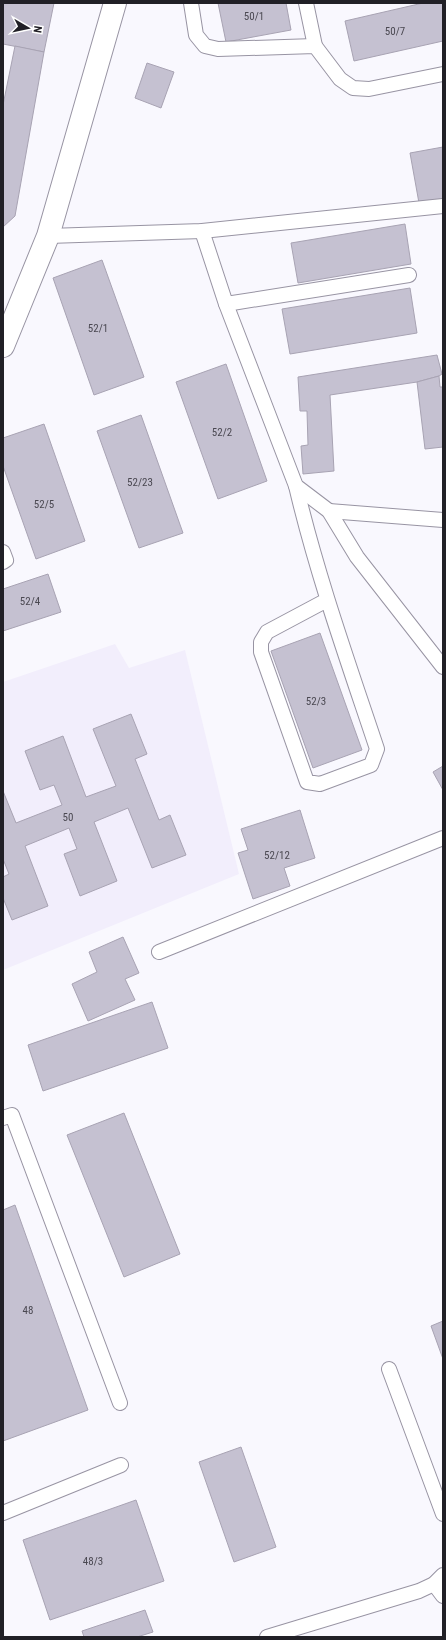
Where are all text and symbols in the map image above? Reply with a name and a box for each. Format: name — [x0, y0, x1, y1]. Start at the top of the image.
north arrow — [8, 8, 48, 48]
house number: 50/1 — [244, 10, 264, 23]
text: N — [30, 25, 44, 34]
house number: 50/7 — [385, 25, 405, 38]
house number: 52/1 — [88, 322, 108, 335]
house number: 52/2 — [212, 426, 232, 439]
house number: 52/23 — [127, 476, 153, 489]
house number: 52/5 — [34, 498, 54, 511]
house number: 52/4 — [20, 595, 41, 608]
house number: 52/3 — [306, 695, 326, 708]
house number: 50 — [63, 811, 73, 824]
house number: 52/12 — [264, 849, 290, 862]
house number: 48 — [23, 1304, 33, 1317]
house number: 48/3 — [83, 1555, 103, 1568]

